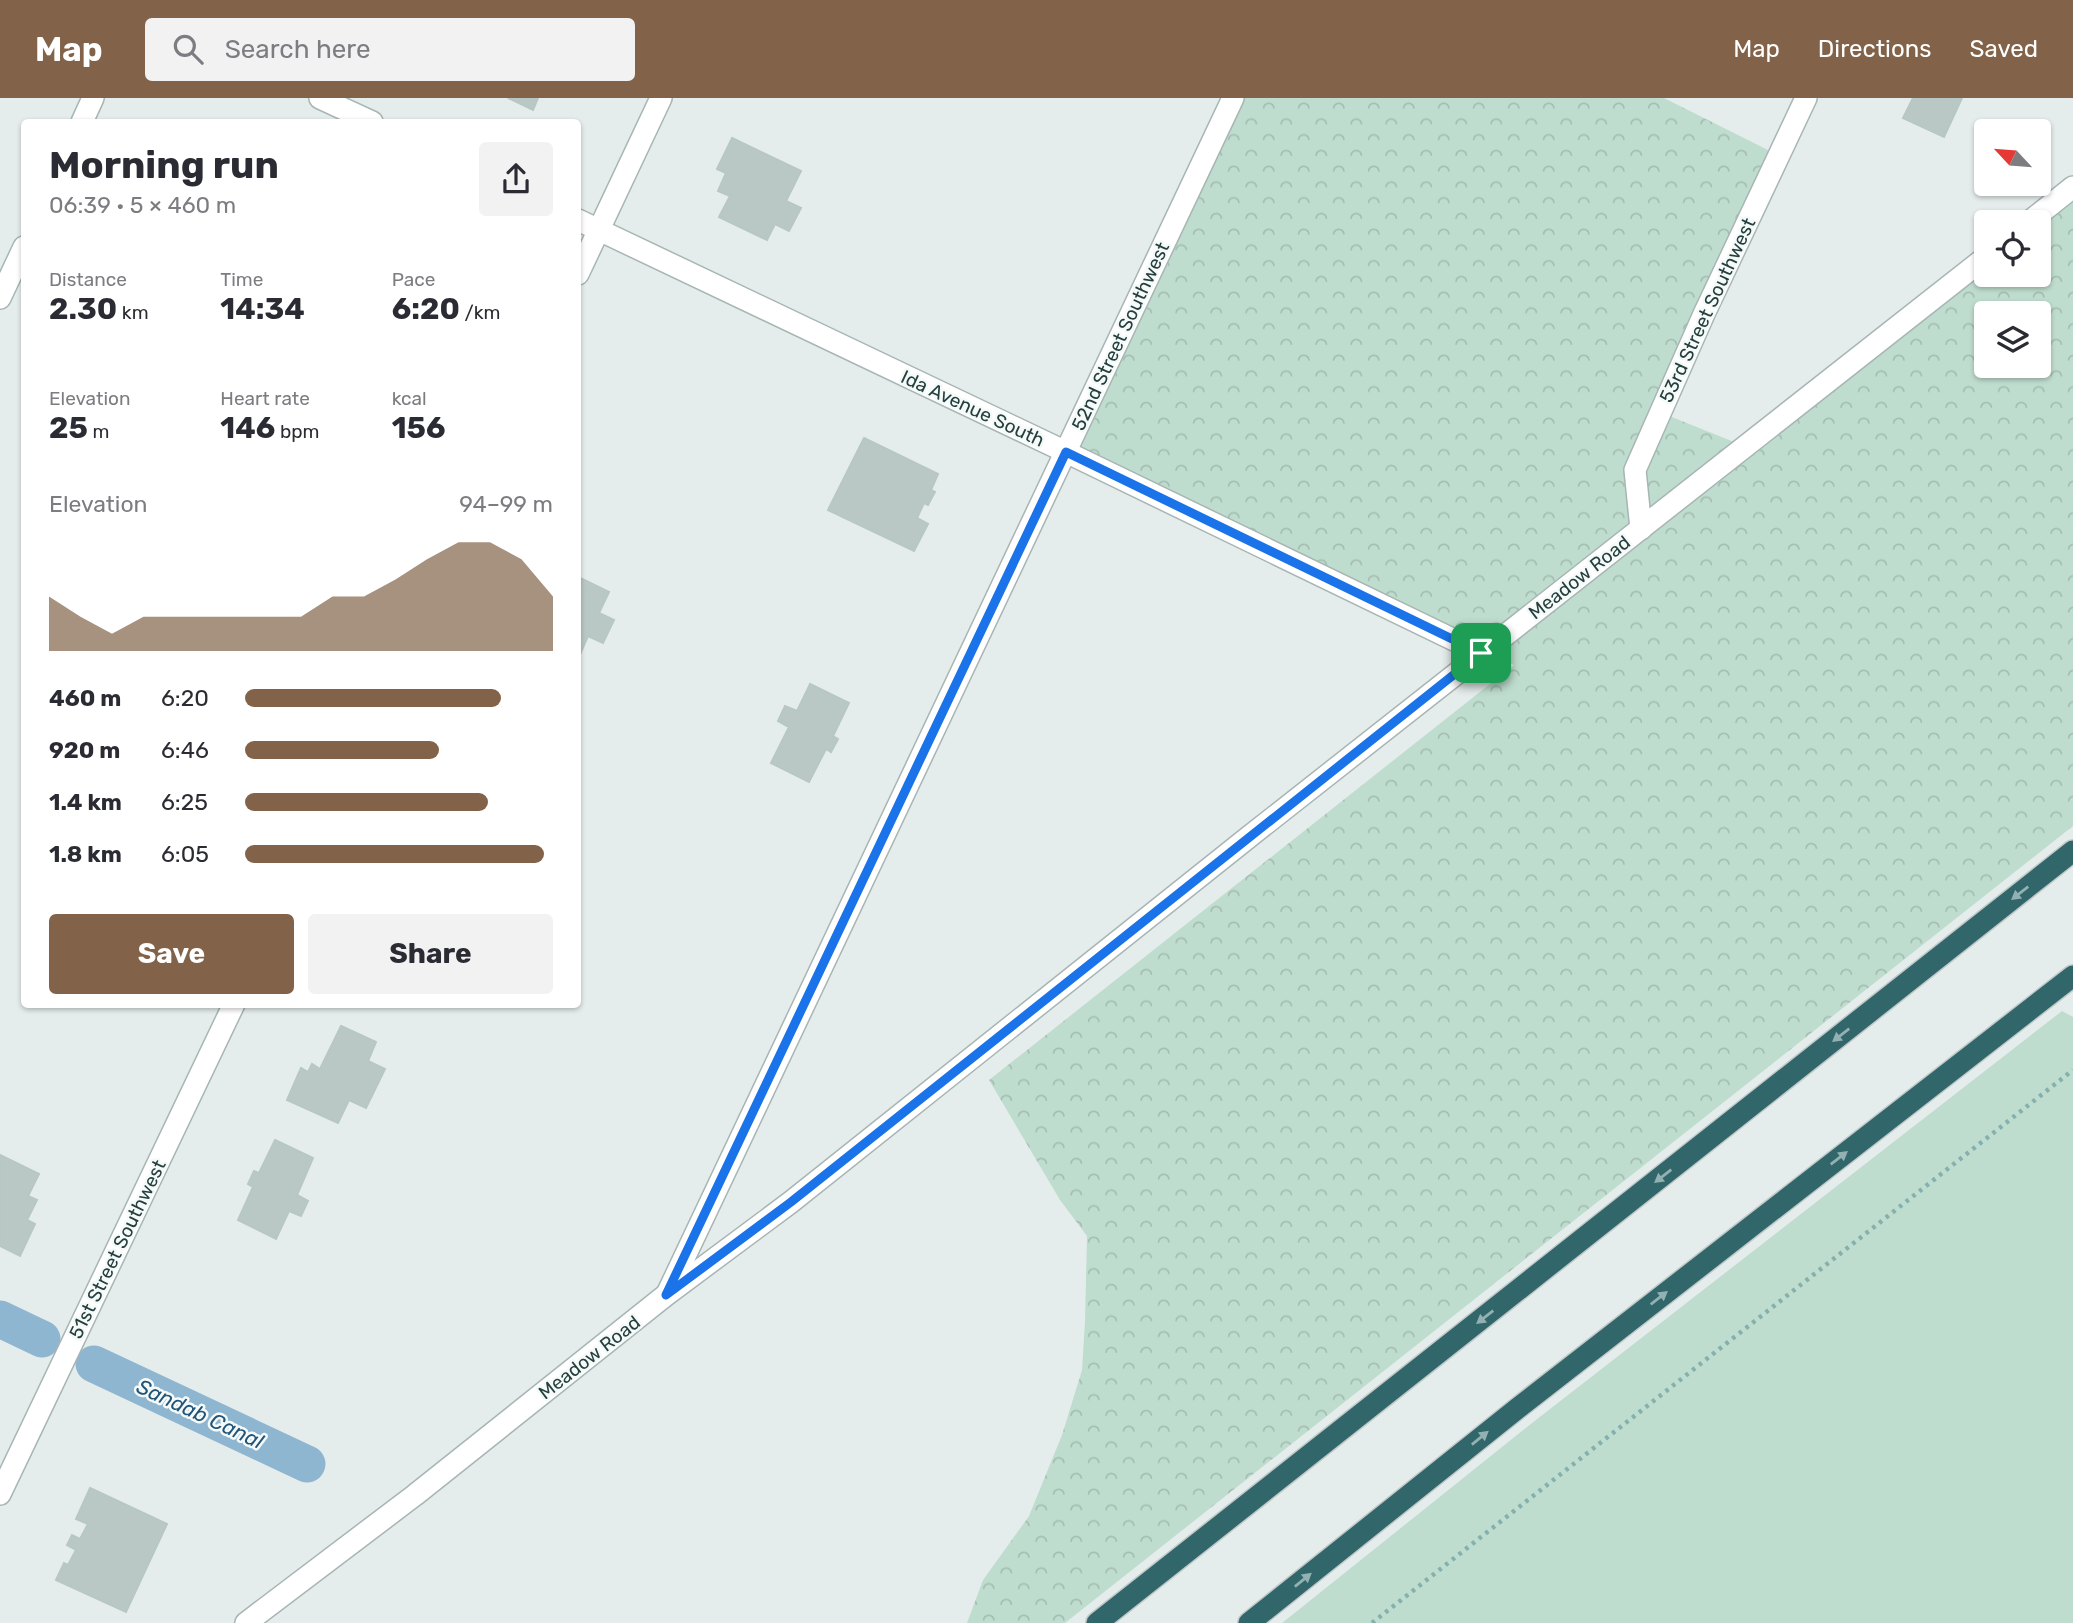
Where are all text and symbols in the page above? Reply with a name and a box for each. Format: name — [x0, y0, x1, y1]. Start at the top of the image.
search box — [145, 18, 635, 81]
text: Map — [35, 30, 103, 69]
icon: search — [169, 30, 207, 68]
text: Search here — [225, 34, 370, 65]
text: Map — [1733, 35, 1780, 63]
text: Directions — [1818, 35, 1931, 63]
text: Saved — [1969, 35, 2038, 63]
north arrow — [1974, 119, 2051, 196]
map controls — [1974, 119, 2051, 378]
text: Morning run — [49, 142, 279, 188]
button: share — [479, 142, 553, 216]
text: 06:39 · 5 × 460 m — [49, 191, 236, 219]
button: locate — [1974, 210, 2051, 287]
street label: 53rd Street Southwest — [1655, 214, 1761, 406]
street label: 52nd Street Southwest — [1067, 238, 1174, 434]
text: Distance — [49, 268, 127, 291]
text: Time — [220, 268, 263, 291]
text: Pace — [392, 268, 435, 291]
text: 2.30 — [49, 291, 117, 327]
text: 14:34 — [220, 291, 305, 327]
text: 6:20 — [392, 291, 460, 327]
text: km — [117, 301, 149, 324]
text: /km — [460, 301, 500, 324]
button: layers — [1974, 301, 2051, 378]
street label: Ida Avenue South — [897, 365, 1048, 452]
text: Elevation — [49, 387, 130, 410]
text: Heart rate — [220, 387, 310, 410]
text: kcal — [392, 387, 427, 410]
text: 25 — [49, 410, 88, 446]
text: 146 — [220, 410, 275, 446]
text: 156 — [392, 410, 445, 446]
text: m — [88, 420, 109, 443]
text: bpm — [275, 420, 319, 443]
text: Elevation — [49, 490, 148, 518]
text: 94–99 m — [459, 490, 553, 518]
street label: Meadow Road — [1524, 531, 1635, 624]
pin — [1451, 623, 1511, 683]
icon: arrive — [1462, 634, 1500, 672]
text: 460 m — [49, 684, 121, 712]
text: 6:20 — [161, 684, 209, 712]
text: 920 m — [49, 736, 120, 764]
text: 6:46 — [161, 736, 209, 764]
text: 1.4 km — [49, 788, 122, 816]
text: 6:25 — [161, 788, 208, 816]
text: 1.8 km — [49, 840, 122, 868]
text: 6:05 — [161, 840, 209, 868]
one-way arrow — [2011, 886, 2029, 901]
button: Save — [49, 914, 294, 994]
button: Share — [308, 914, 553, 994]
one-way arrow — [1833, 1027, 1851, 1042]
one-way arrow — [1830, 1152, 1848, 1166]
street label: 51st Street Southwest — [64, 1155, 171, 1342]
one-way arrow — [1654, 1169, 1672, 1183]
one-way arrow — [1650, 1291, 1668, 1306]
one-way arrow — [1476, 1310, 1494, 1325]
street label: Meadow Road — [534, 1311, 645, 1404]
water label: Sandab Canal — [133, 1373, 268, 1454]
one-way arrow — [1471, 1431, 1489, 1446]
one-way arrow — [1293, 1573, 1311, 1588]

